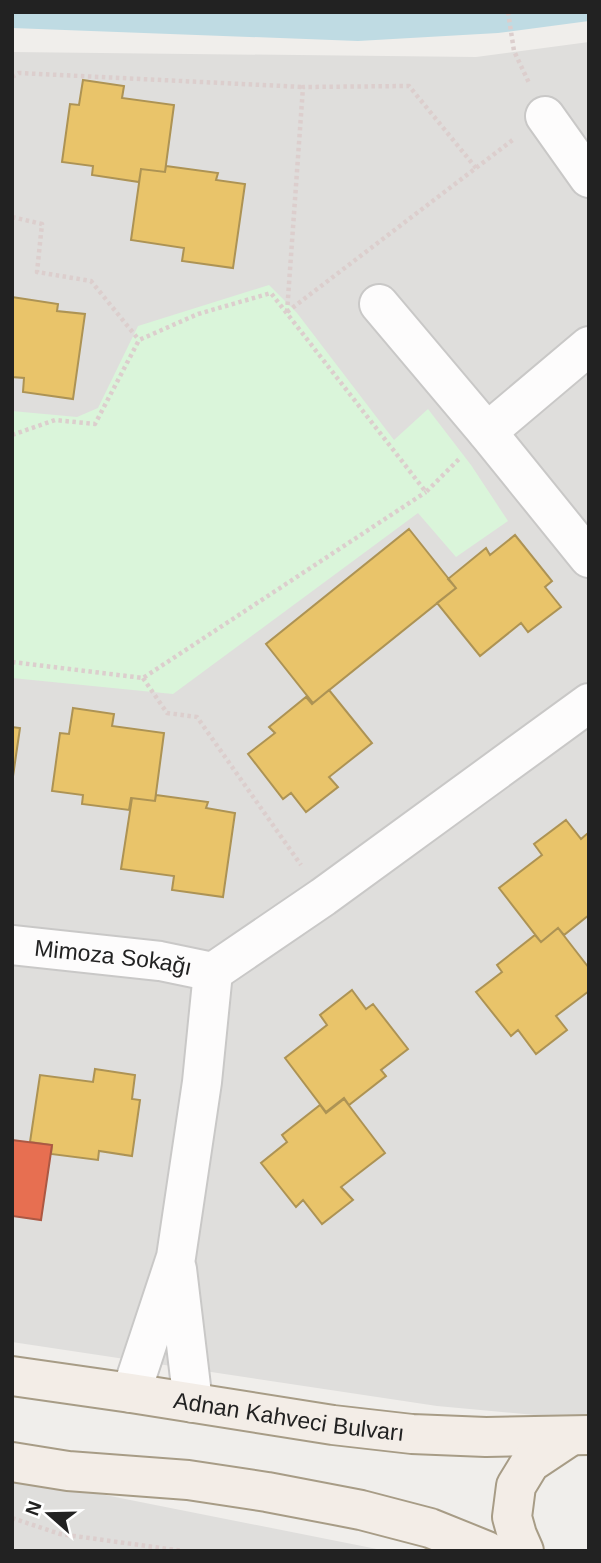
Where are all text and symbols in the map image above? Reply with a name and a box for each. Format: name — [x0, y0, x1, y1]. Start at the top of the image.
street label: Mimoza Sokağı — [33, 935, 194, 980]
street label: Adnan Kahveci Bulvarı — [172, 1387, 406, 1446]
north arrow — [14, 1479, 84, 1549]
text: N — [21, 1498, 46, 1518]

